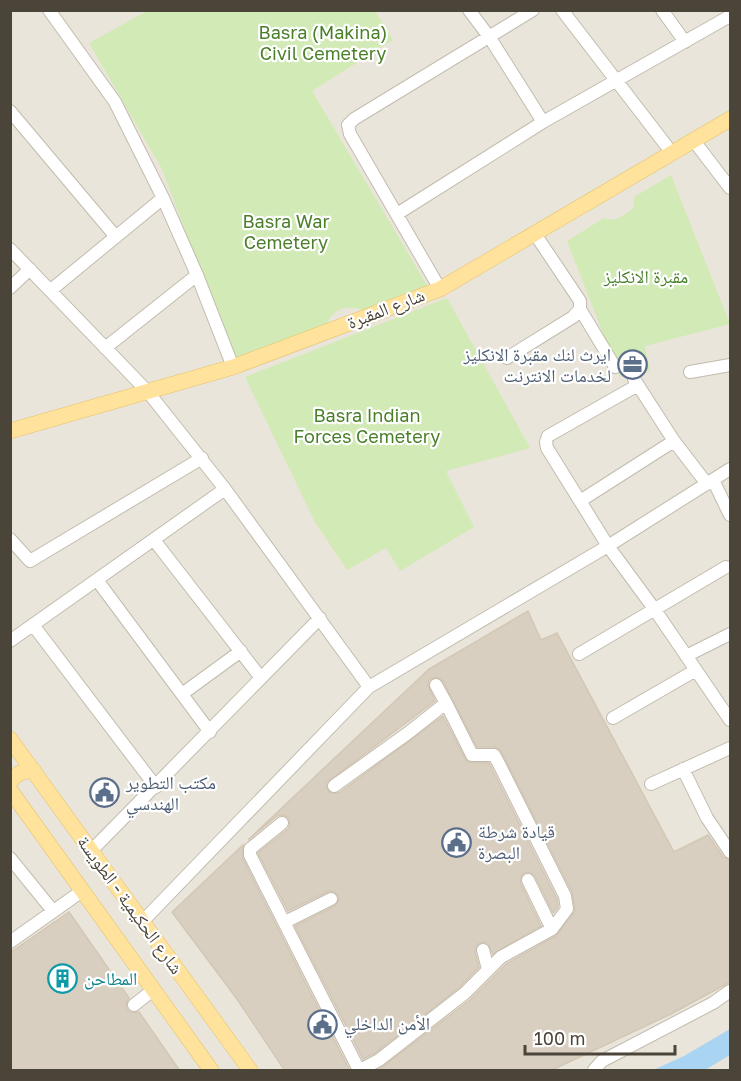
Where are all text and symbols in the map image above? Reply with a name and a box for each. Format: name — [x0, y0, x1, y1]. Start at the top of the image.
park label: Basra (Makina) Civil Cemetery — [259, 21, 387, 64]
park label: Basra War Cemetery — [242, 210, 330, 253]
park label: مقبرة الانكليز — [603, 265, 688, 288]
street label: شارع المقبرة — [344, 283, 428, 334]
place label: ايرث لنك مقبرة الانكليز لخدمات الانترنت — [463, 343, 611, 386]
office icon: ايرث لنك مقبرة الانكليز لخدمات الانترنت — [616, 349, 648, 381]
park label: Basra Indian Forces Cemetery — [294, 404, 440, 447]
place label: مكتب التطوير الهندسي — [125, 771, 216, 819]
public building icon: مكتب التطوير الهندسي — [89, 777, 121, 809]
place label: قيادة شرطة البصرة — [478, 820, 555, 864]
public building icon: قيادة شرطة البصرة — [441, 826, 473, 858]
street label: شارع الحكيمية - الطويسة — [72, 831, 188, 978]
building icon: المطاحن — [47, 963, 79, 995]
place label: المطاحن — [84, 967, 137, 990]
public building icon: الأمن الداخلي — [307, 1008, 339, 1040]
place label: الأمن الداخلي — [344, 1012, 430, 1039]
scale bar — [525, 1018, 675, 1056]
text: 100 m — [534, 1027, 585, 1049]

